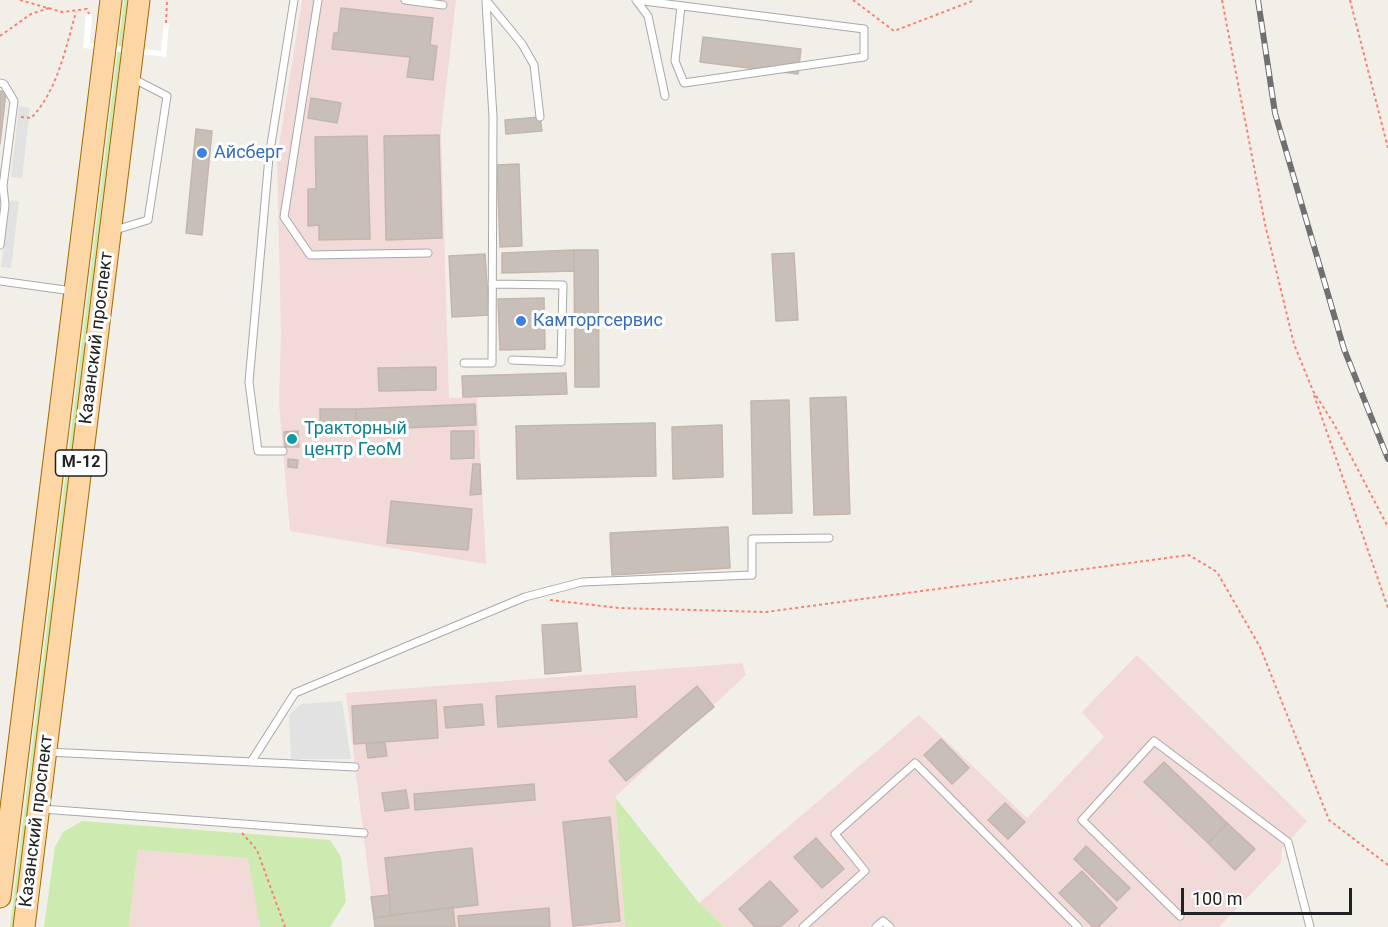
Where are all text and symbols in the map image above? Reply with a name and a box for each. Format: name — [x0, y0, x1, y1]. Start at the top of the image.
place label: Айсберг — [214, 142, 283, 164]
marker: Айсберг — [195, 146, 209, 160]
street label: Казанский проспект — [76, 251, 118, 425]
place label: Камторгсервис — [533, 310, 663, 332]
marker: Камторгсервис — [514, 314, 528, 328]
place label: Тракторный центр ГеоМ — [304, 418, 407, 460]
marker: Тракторный центр ГеоМ — [285, 432, 299, 446]
road number: М-12 — [56, 450, 106, 476]
street label: Казанский проспект — [16, 734, 58, 908]
scale bar — [1184, 876, 1355, 914]
text: 100 m — [1192, 888, 1243, 909]

